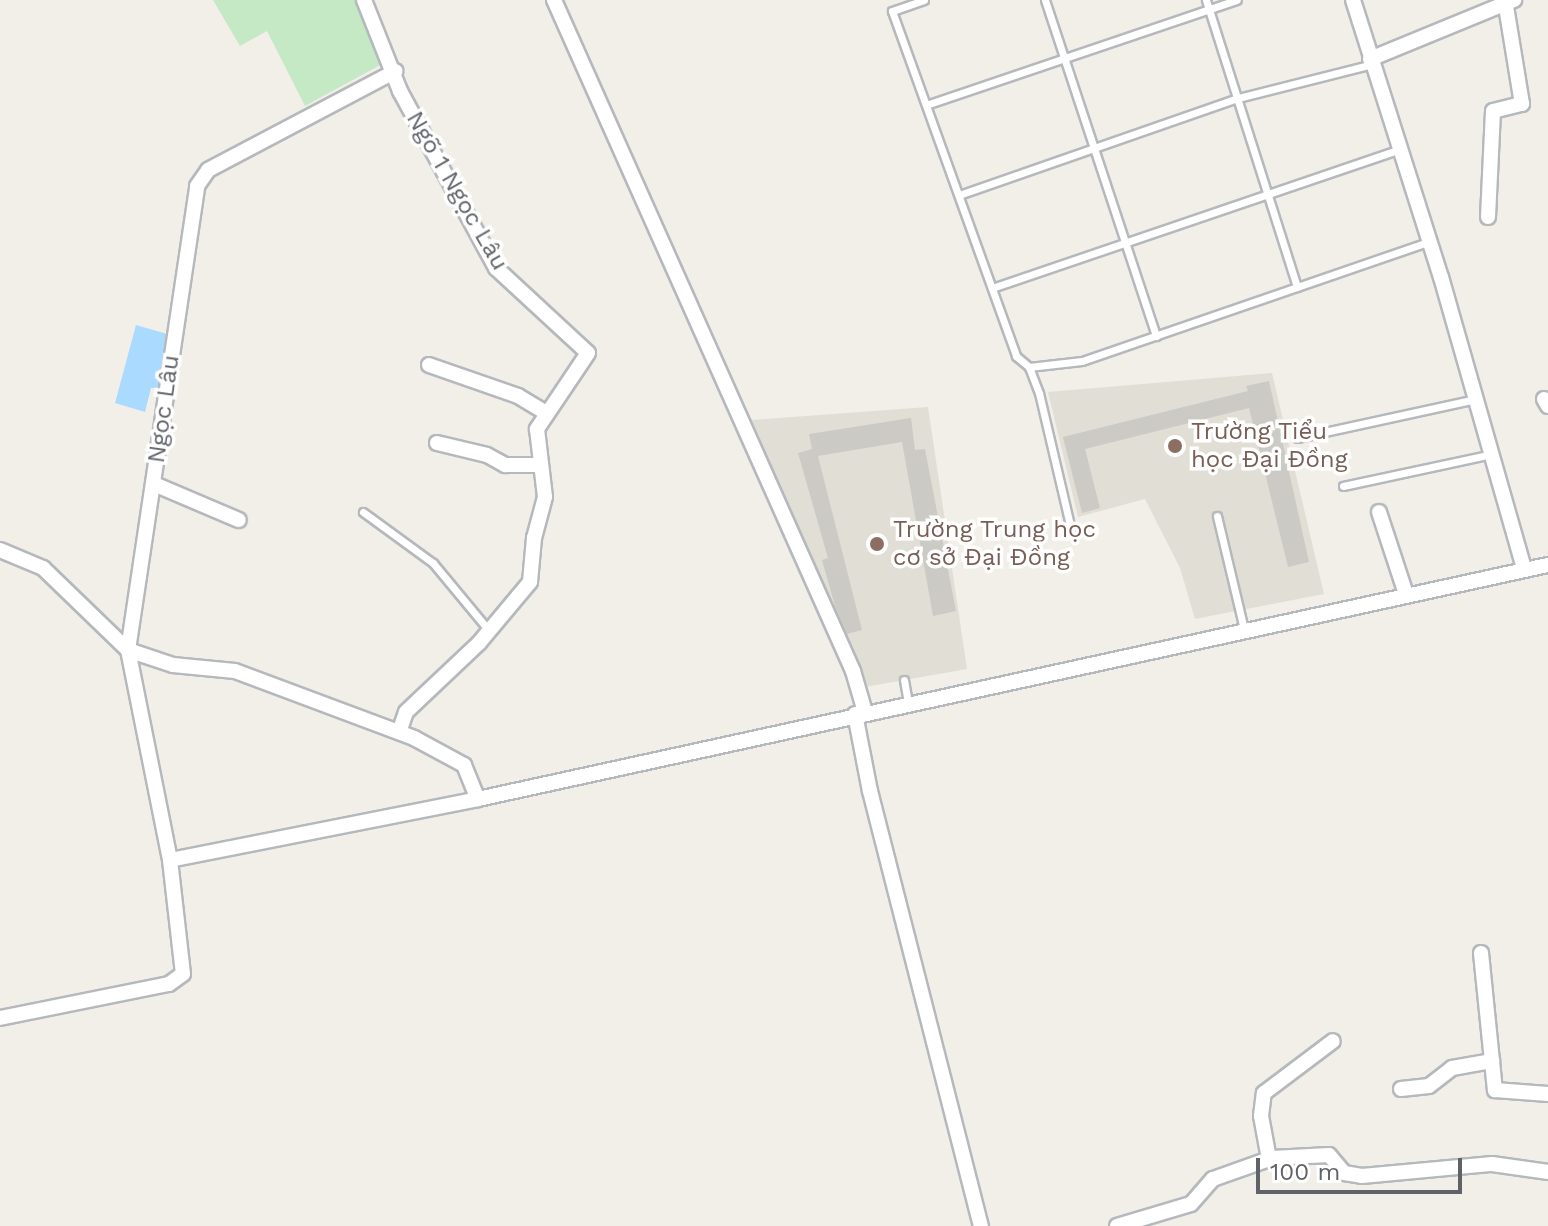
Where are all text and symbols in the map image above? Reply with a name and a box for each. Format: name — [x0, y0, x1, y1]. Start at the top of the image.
street label: Ngõ 1 Ngọc Lâu — [400, 106, 514, 276]
street label: Ngọc Lâu — [142, 353, 186, 465]
place label: Trường Tiểu học Đại Đồng — [1191, 418, 1347, 474]
marker: Trường Tiểu học Đại Đồng — [1166, 437, 1184, 455]
place label: Trường Trung học cơ sở Đại Đồng — [893, 516, 1097, 572]
marker: Trường Trung học cơ sở Đại Đồng — [868, 535, 886, 553]
scale bar — [1260, 1142, 1466, 1192]
text: 100 m — [1270, 1158, 1340, 1186]

